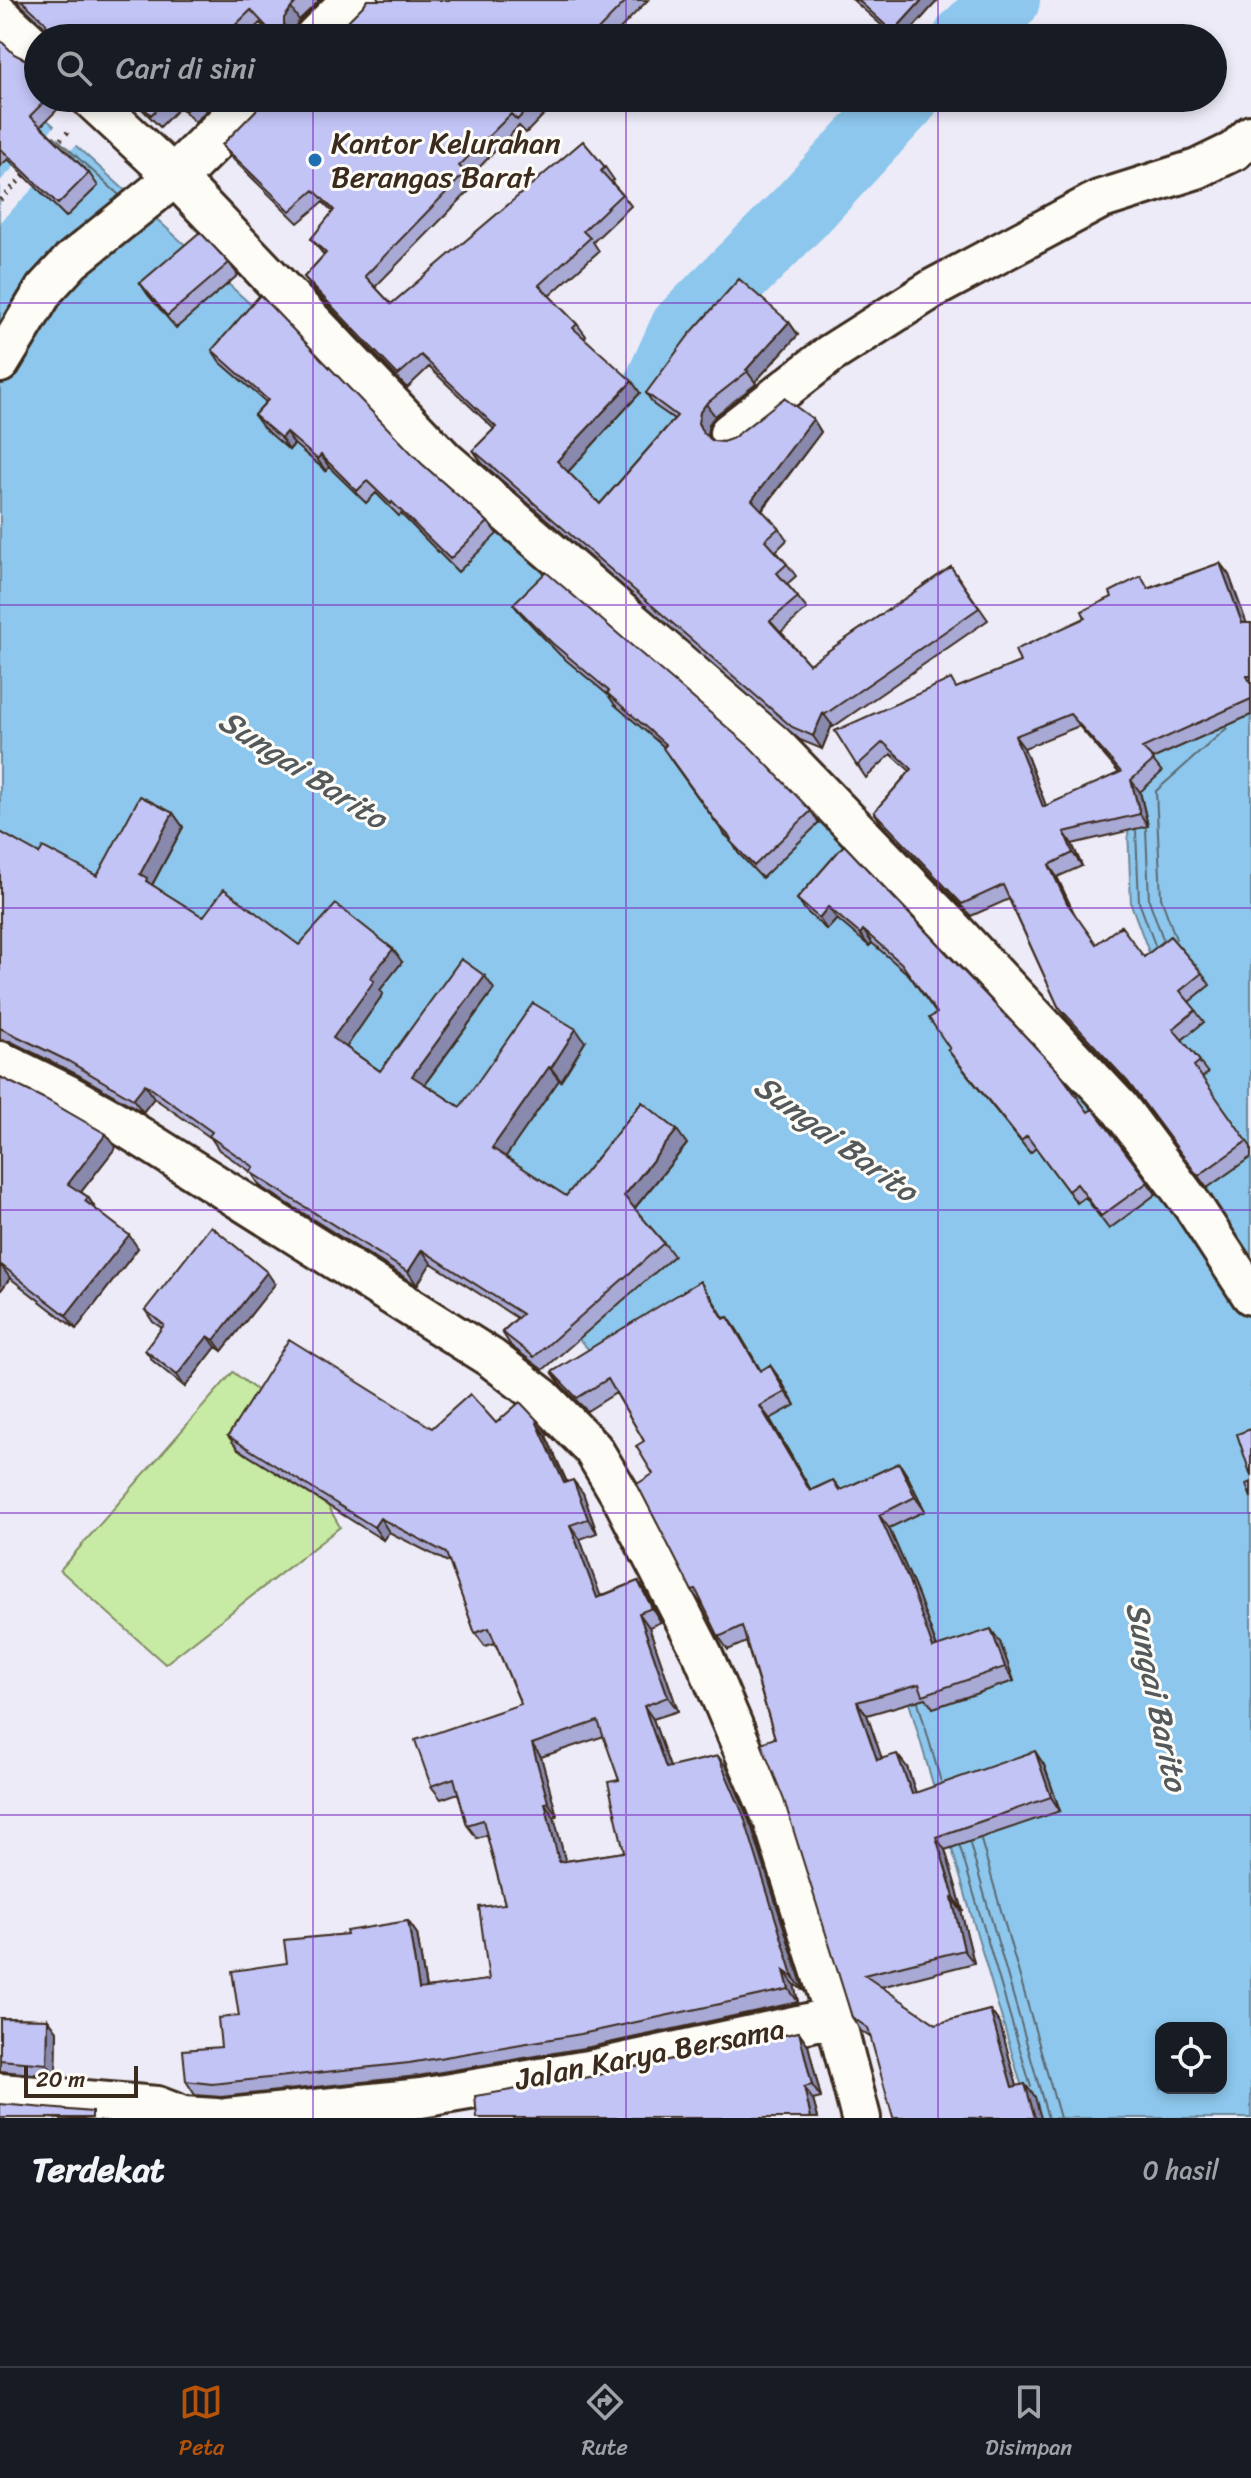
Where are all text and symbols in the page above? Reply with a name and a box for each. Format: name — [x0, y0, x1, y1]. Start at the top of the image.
search box — [24, 24, 1227, 112]
text: Cari di sini — [116, 41, 255, 95]
icon: search — [52, 46, 96, 90]
place label: Kantor Kelurahan Berangas Barat — [331, 116, 561, 204]
marker: Kantor Kelurahan Berangas Barat — [306, 151, 324, 169]
water label: Sungai Barito — [207, 693, 401, 847]
water label: Sungai Barito — [741, 1059, 932, 1219]
water label: Sungai Barito — [1109, 1596, 1205, 1798]
street label: Jalan Karya Bersama — [510, 2001, 789, 2107]
map controls — [1155, 2022, 1227, 2094]
button: locate — [1155, 2022, 1227, 2094]
text: 20 m — [36, 2060, 85, 2099]
scale bar — [24, 2062, 138, 2098]
text: Terdekat — [32, 2140, 165, 2200]
text: 0 hasil — [1143, 2147, 1219, 2193]
tab: Peta — [179, 2380, 224, 2467]
tab: Rute — [582, 2380, 628, 2467]
tab: Disimpan — [985, 2380, 1072, 2467]

